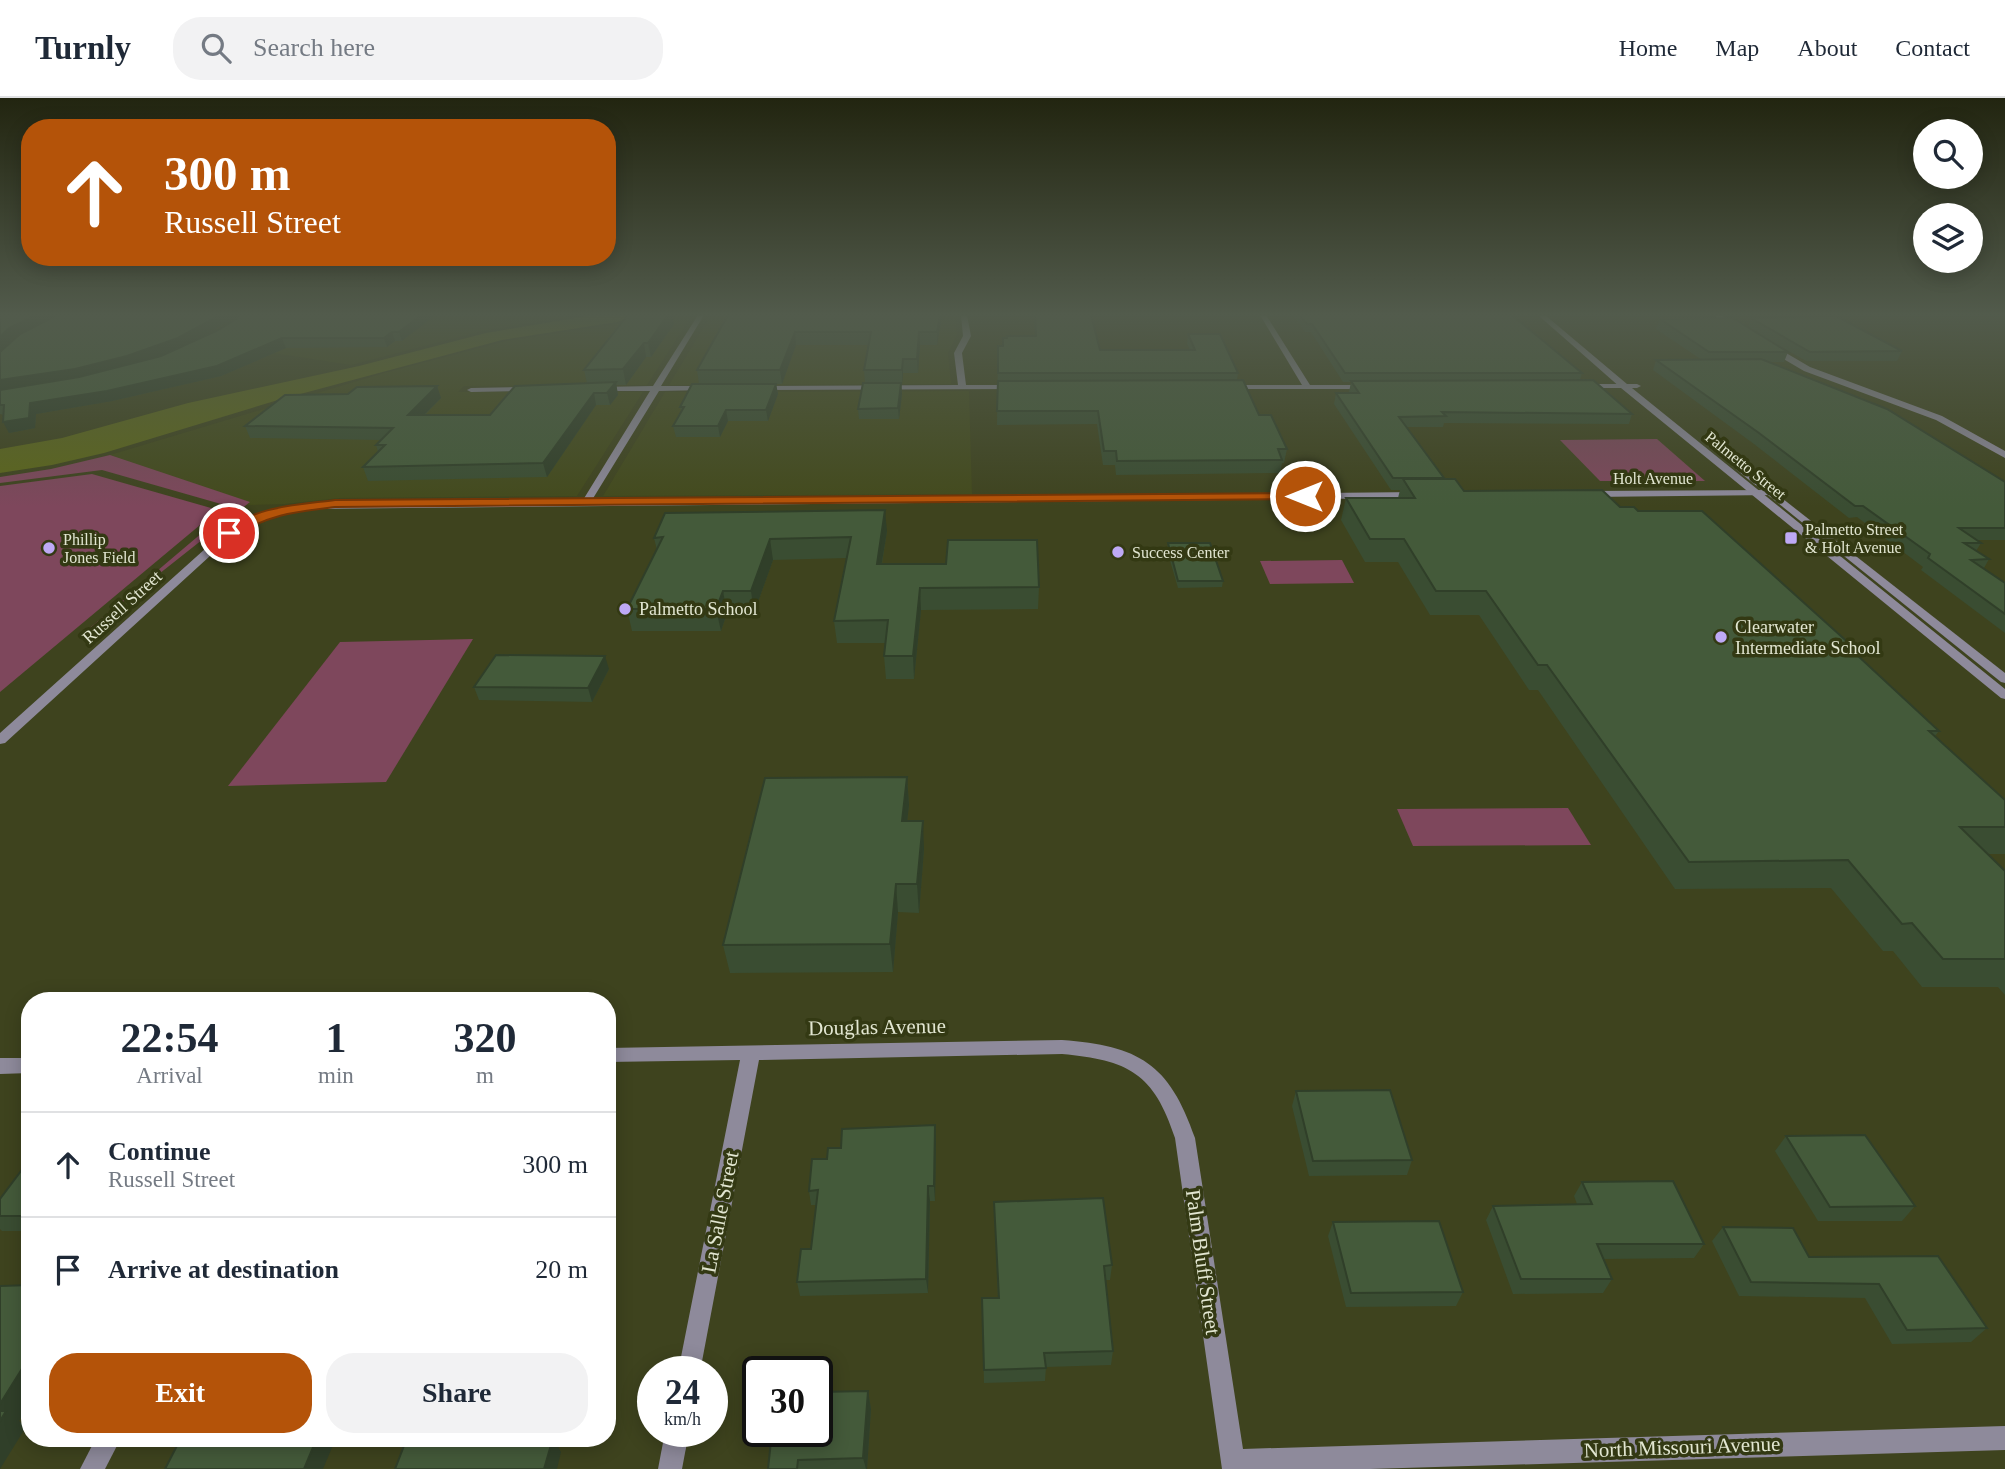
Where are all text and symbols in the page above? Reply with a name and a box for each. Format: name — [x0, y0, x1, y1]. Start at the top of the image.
search box — [173, 17, 663, 80]
icon: search — [197, 29, 235, 67]
text: Turnly — [35, 30, 131, 66]
text: Search here — [253, 33, 375, 62]
text: Home — [1619, 35, 1677, 61]
text: Map — [1715, 35, 1759, 61]
text: About — [1797, 35, 1857, 61]
text: Contact — [1895, 35, 1970, 61]
map controls — [1913, 119, 1983, 273]
button: search — [1913, 119, 1983, 189]
text: 300 m — [164, 146, 291, 201]
icon: ahead — [49, 147, 140, 238]
button: layers — [1913, 203, 1983, 273]
text: Russell Street — [164, 204, 341, 240]
street label: Palmetto Street — [1702, 428, 1790, 503]
position arrow — [1268, 459, 1342, 533]
street label: Holt Avenue — [1613, 470, 1693, 487]
pin — [199, 503, 259, 563]
icon: arrive — [210, 514, 248, 552]
place label: Palmetto Street & Holt Avenue — [1805, 521, 1904, 556]
marker: Palmetto Street & Holt Avenue — [1783, 530, 1799, 546]
place label: Phillip Jones Field — [63, 531, 135, 566]
marker: Phillip Jones Field — [41, 540, 57, 556]
marker: Success Center — [1110, 544, 1126, 560]
place label: Success Center — [1132, 544, 1230, 561]
street label: Russell Street — [78, 566, 166, 648]
place label: Palmetto School — [639, 599, 758, 619]
marker: Palmetto School — [617, 601, 633, 617]
place label: Clearwater Intermediate School — [1735, 617, 1880, 658]
marker: Clearwater Intermediate School — [1713, 629, 1729, 645]
street label: Douglas Avenue — [808, 1014, 946, 1040]
text: 22:54 — [121, 1015, 219, 1061]
text: 1 — [325, 1015, 346, 1061]
text: 320 — [453, 1015, 516, 1061]
text: Arrival — [136, 1063, 203, 1088]
text: min — [318, 1063, 354, 1088]
text: m — [476, 1063, 494, 1088]
text: Continue — [108, 1137, 211, 1166]
icon: ahead — [49, 1146, 87, 1184]
street label: La Salle Street — [696, 1149, 744, 1275]
text: 300 m — [522, 1150, 588, 1179]
text: Russell Street — [108, 1167, 235, 1192]
street label: Palm Bluff Street — [1181, 1188, 1225, 1336]
icon: arrive — [49, 1251, 87, 1289]
text: Arrive at destination — [108, 1255, 339, 1284]
text: 20 m — [535, 1255, 588, 1284]
button: Exit — [49, 1353, 312, 1433]
button: Share — [326, 1353, 588, 1433]
speed limit sign: 30 — [742, 1356, 833, 1447]
text: 24 — [665, 1373, 700, 1412]
text: km/h — [664, 1409, 701, 1429]
street label: North Missouri Avenue — [1583, 1432, 1781, 1462]

